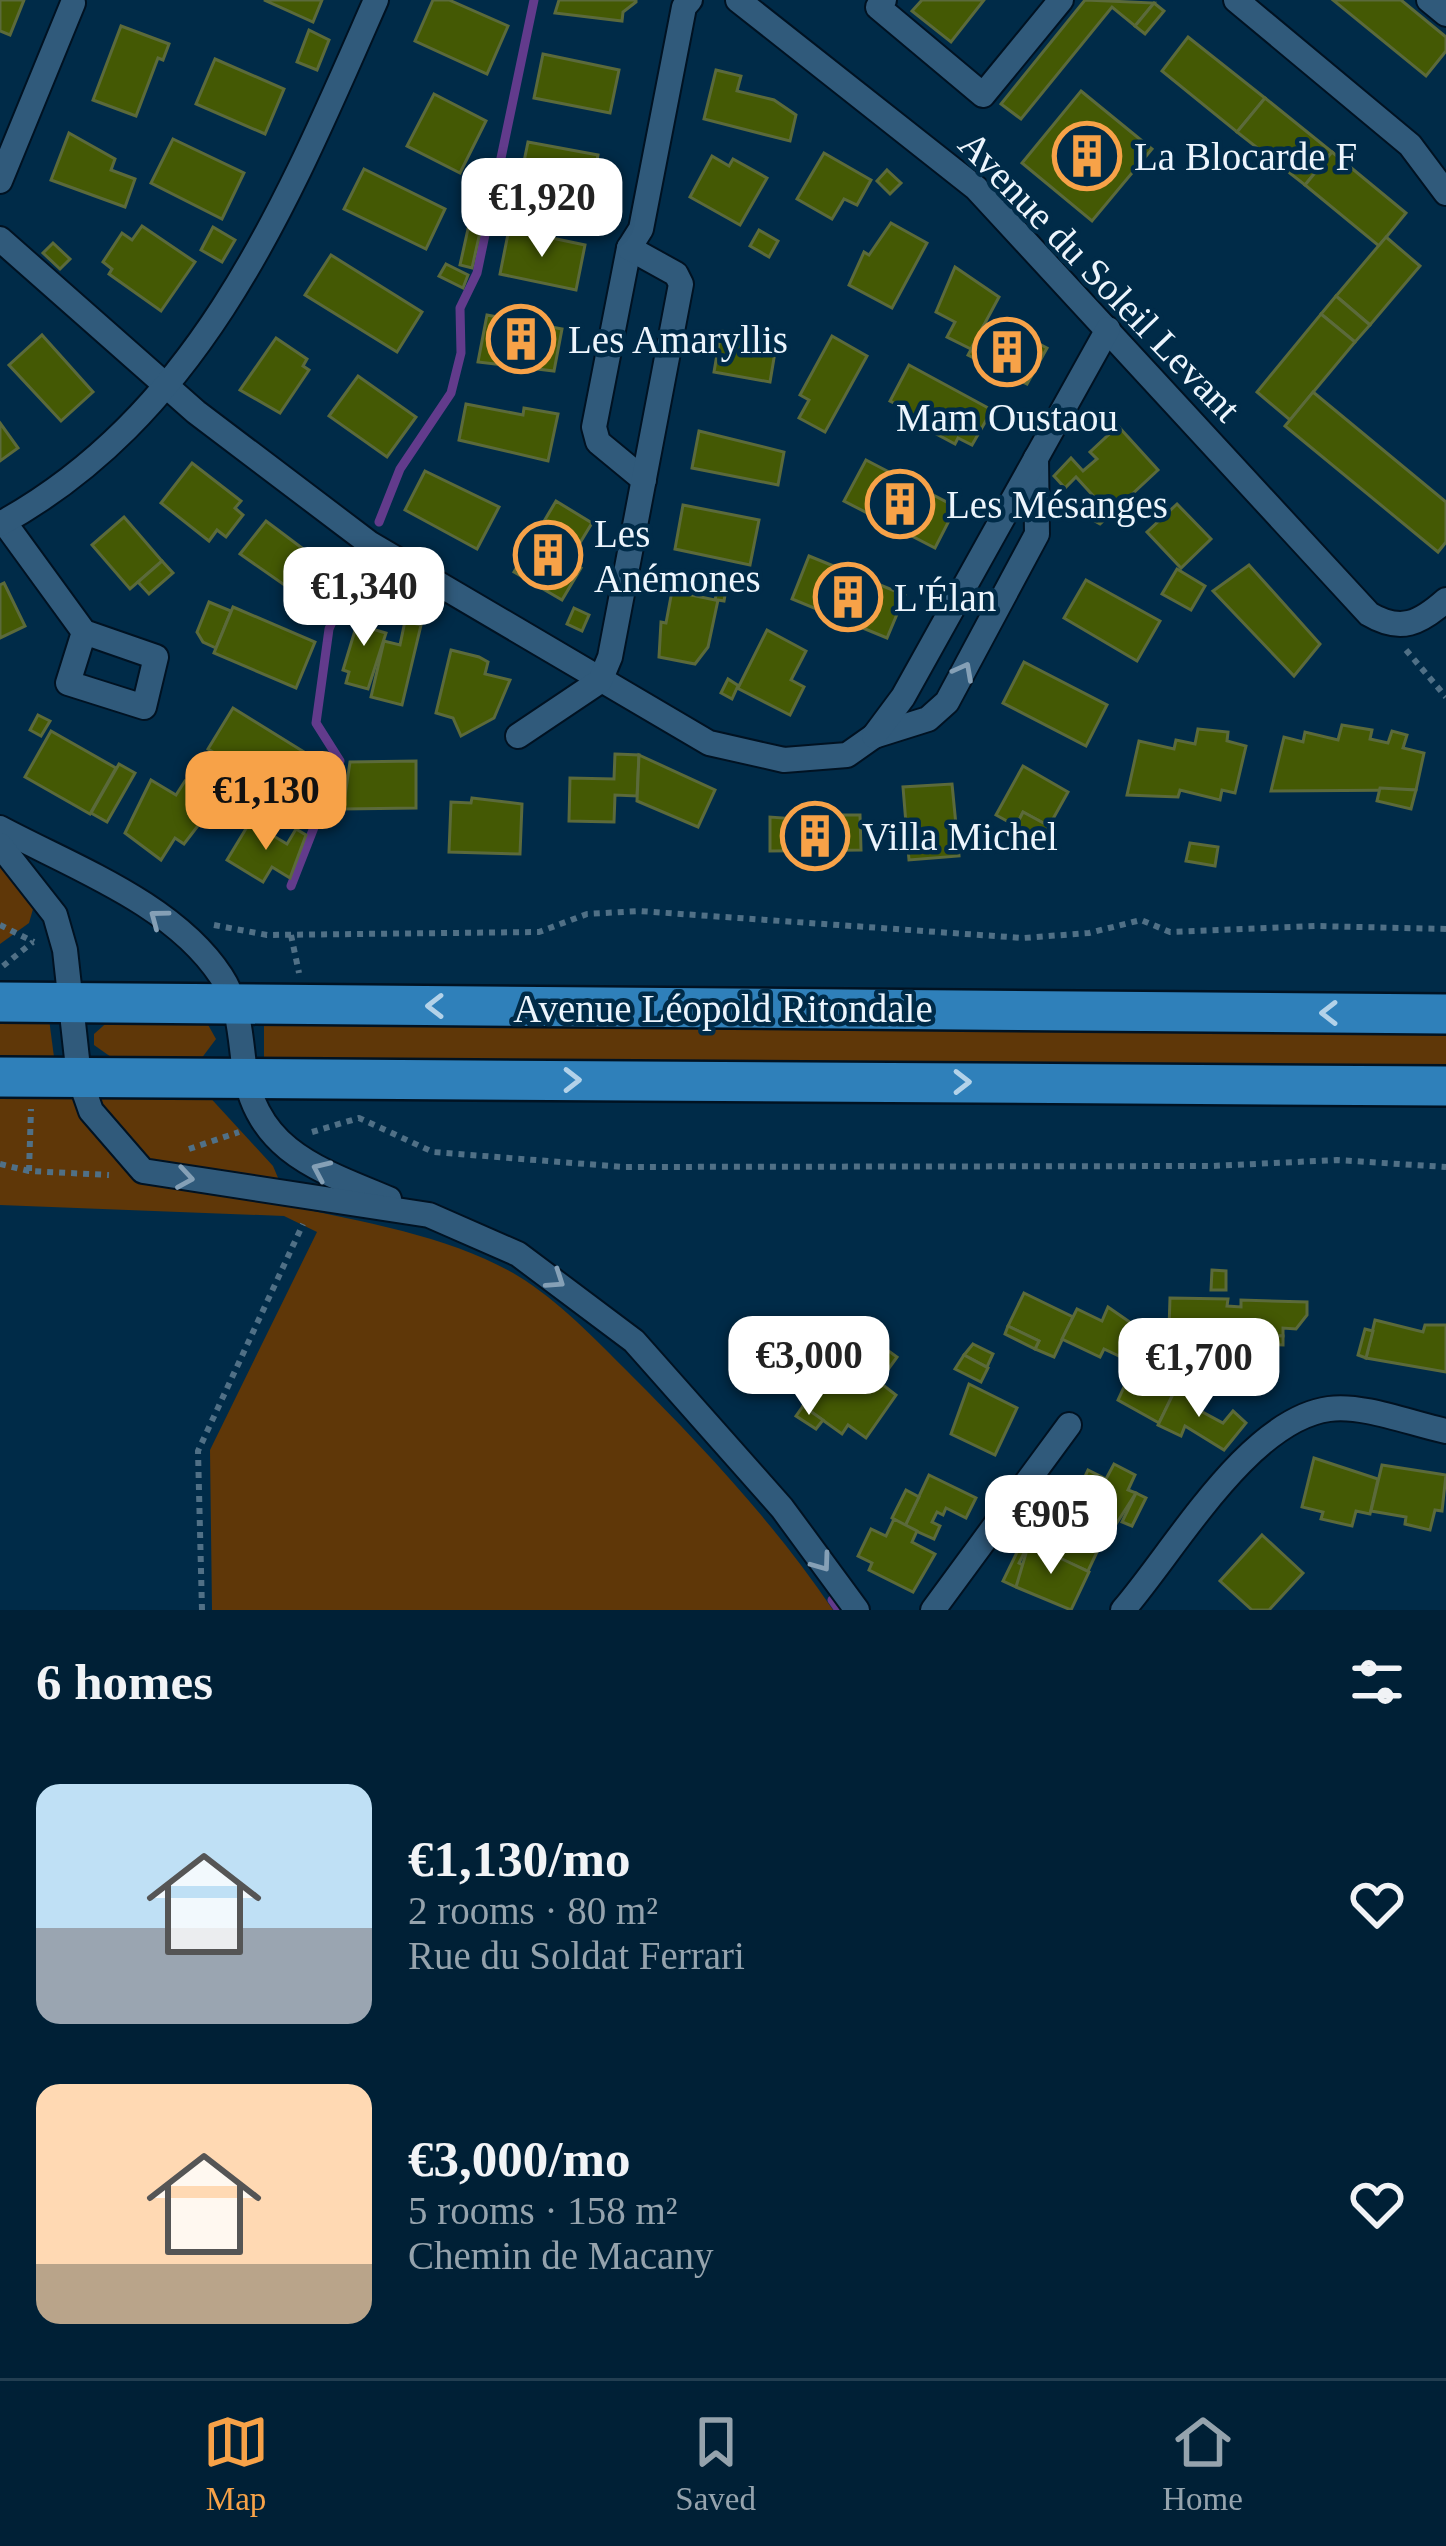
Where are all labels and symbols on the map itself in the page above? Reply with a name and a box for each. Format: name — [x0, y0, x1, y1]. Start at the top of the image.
building icon: La Blocarde F — [1052, 121, 1122, 191]
street label: Avenue du Soleil Levant — [950, 122, 1250, 430]
place label: La Blocarde F — [1134, 135, 1357, 178]
pin: €1,920 — [444, 158, 640, 260]
building icon: Les Amaryllis — [486, 304, 556, 374]
building icon: Mam Oustaou — [972, 317, 1042, 387]
place label: Les Amaryllis — [568, 318, 788, 362]
place label: Mam Oustaou — [896, 396, 1118, 439]
building icon: Les Mésanges — [865, 469, 935, 539]
place label: Les Mésanges — [946, 483, 1168, 527]
place label: Les Anémones — [594, 512, 761, 600]
building icon: Les Anémones — [513, 520, 583, 590]
pin: €1,340 — [266, 547, 462, 649]
building icon: L'Élan — [813, 562, 883, 632]
place label: L'Élan — [894, 576, 996, 619]
one-way arrow — [950, 663, 973, 684]
pin: €1,130 — [168, 751, 364, 853]
building icon: Villa Michel — [780, 801, 850, 871]
place label: Villa Michel — [862, 815, 1058, 858]
one-way arrow — [150, 910, 171, 932]
street label: Avenue Léopold Ritondale — [513, 987, 933, 1031]
one-way arrow — [425, 993, 444, 1019]
one-way arrow — [1319, 1000, 1337, 1026]
one-way arrow — [563, 1066, 582, 1092]
one-way arrow — [953, 1069, 972, 1095]
one-way arrow — [311, 1161, 333, 1184]
one-way arrow — [175, 1164, 195, 1190]
one-way arrow — [543, 1265, 565, 1287]
pin: €3,000 — [711, 1316, 907, 1418]
pin: €1,700 — [1101, 1318, 1297, 1420]
pin: €905 — [980, 1475, 1122, 1577]
one-way arrow — [807, 1550, 829, 1571]

